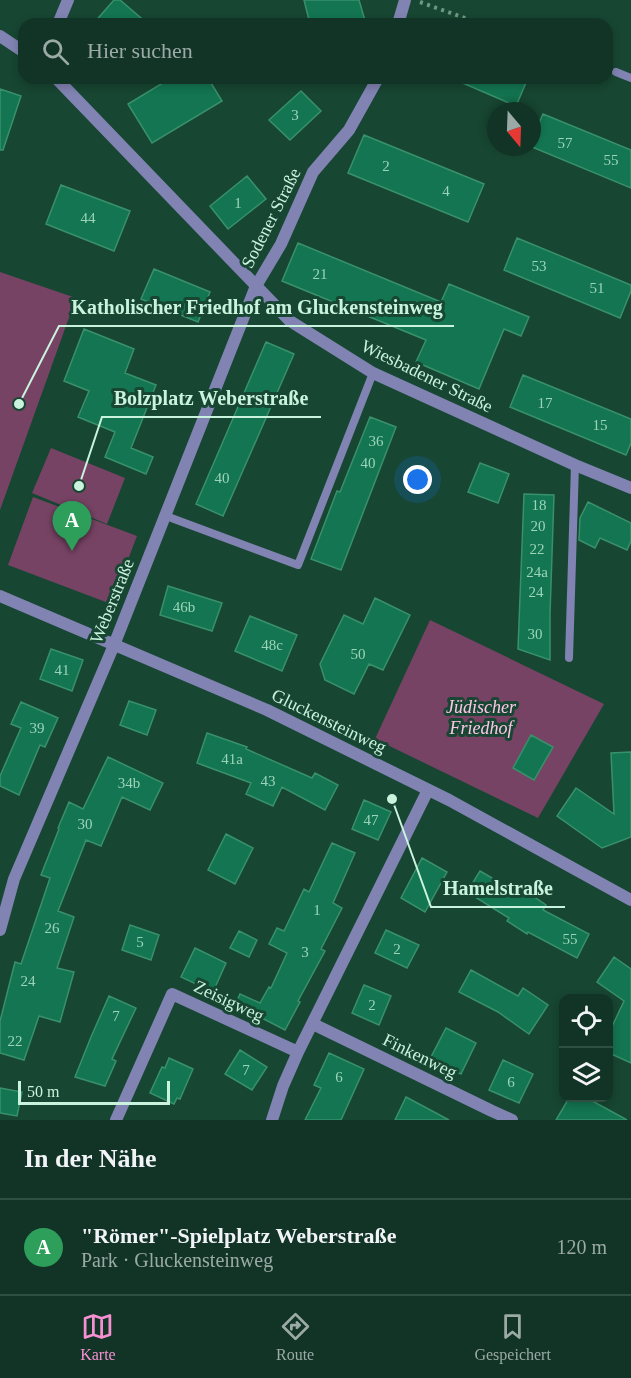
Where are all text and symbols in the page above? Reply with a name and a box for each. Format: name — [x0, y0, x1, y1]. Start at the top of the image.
search box — [18, 18, 613, 84]
icon: search — [39, 35, 72, 68]
text: Hier suchen — [87, 38, 193, 63]
north arrow — [487, 102, 541, 156]
house number: 3 — [291, 107, 299, 123]
house number: 57 — [558, 135, 573, 151]
house number: 55 — [604, 152, 619, 168]
house number: 2 — [382, 158, 390, 174]
street label: Sodener Straße — [237, 165, 305, 271]
house number: 4 — [442, 183, 450, 199]
house number: 1 — [234, 195, 242, 211]
house number: 44 — [81, 210, 96, 226]
house number: 53 — [532, 258, 547, 274]
house number: 21 — [313, 266, 328, 282]
house number: 51 — [590, 280, 605, 296]
callout: Katholischer Friedhof am Gluckensteinweg — [59, 288, 454, 326]
text: Katholischer Friedhof am Gluckensteinweg — [71, 296, 443, 319]
street label: Wiesbadener Straße — [358, 336, 496, 416]
callout: Bolzplatz Weberstraße — [102, 379, 321, 417]
text: Bolzplatz Weberstraße — [114, 387, 308, 410]
house number: 17 — [538, 395, 553, 411]
house number: 15 — [593, 417, 608, 433]
house number: 36 — [369, 433, 384, 449]
house number: 40 — [361, 455, 376, 471]
your location — [403, 465, 432, 494]
house number: 40 — [215, 470, 230, 486]
house number: 18 — [532, 497, 547, 513]
pin: A — [52, 502, 92, 551]
house number: 20 — [531, 518, 546, 534]
house number: 22 — [530, 541, 545, 557]
street label: Weberstraße — [86, 556, 138, 646]
house number: 24a — [526, 564, 548, 580]
house number: 24 — [529, 584, 544, 600]
house number: 46b — [173, 599, 195, 615]
house number: 30 — [528, 626, 543, 642]
house number: 48c — [261, 637, 283, 653]
house number: 50 — [351, 646, 366, 662]
house number: 41 — [55, 662, 70, 678]
street label: Gluckensteinweg — [268, 685, 390, 757]
park label: Jüdischer Friedhof — [446, 697, 517, 738]
house number: 39 — [30, 720, 45, 736]
house number: 41a — [221, 751, 243, 767]
house number: 43 — [261, 773, 276, 789]
house number: 34b — [118, 775, 140, 791]
house number: 47 — [364, 812, 379, 828]
house number: 30 — [78, 816, 93, 832]
callout: Hamelstraße — [431, 869, 565, 907]
text: Hamelstraße — [443, 877, 553, 899]
house number: 1 — [313, 902, 321, 918]
house number: 26 — [45, 920, 60, 936]
house number: 55 — [563, 931, 578, 947]
house number: 5 — [136, 934, 144, 950]
house number: 2 — [393, 941, 401, 957]
house number: 3 — [301, 944, 309, 960]
house number: 24 — [21, 973, 36, 989]
street label: Zeisigweg — [191, 976, 267, 1026]
map controls — [559, 994, 613, 1102]
button: locate — [559, 994, 613, 1048]
house number: 2 — [368, 997, 376, 1013]
house number: 7 — [112, 1008, 120, 1024]
street label: Finkenweg — [380, 1029, 460, 1083]
house number: 22 — [8, 1033, 23, 1049]
button: layers — [559, 1048, 613, 1102]
house number: 7 — [242, 1062, 250, 1078]
house number: 6 — [335, 1069, 343, 1085]
house number: 6 — [507, 1074, 515, 1090]
scale bar — [18, 1078, 170, 1106]
text: 50 m — [27, 1083, 59, 1100]
text: In der Nähe — [24, 1144, 156, 1173]
text: "Römer"-Spielplatz Weberstraße — [81, 1223, 396, 1248]
text: A — [36, 1236, 51, 1258]
text: 120 m — [556, 1236, 607, 1258]
text: Park · Gluckensteinweg — [81, 1249, 273, 1271]
tab: Karte — [80, 1310, 116, 1364]
tab: Route — [276, 1310, 314, 1364]
tab: Gespeichert — [474, 1310, 551, 1364]

